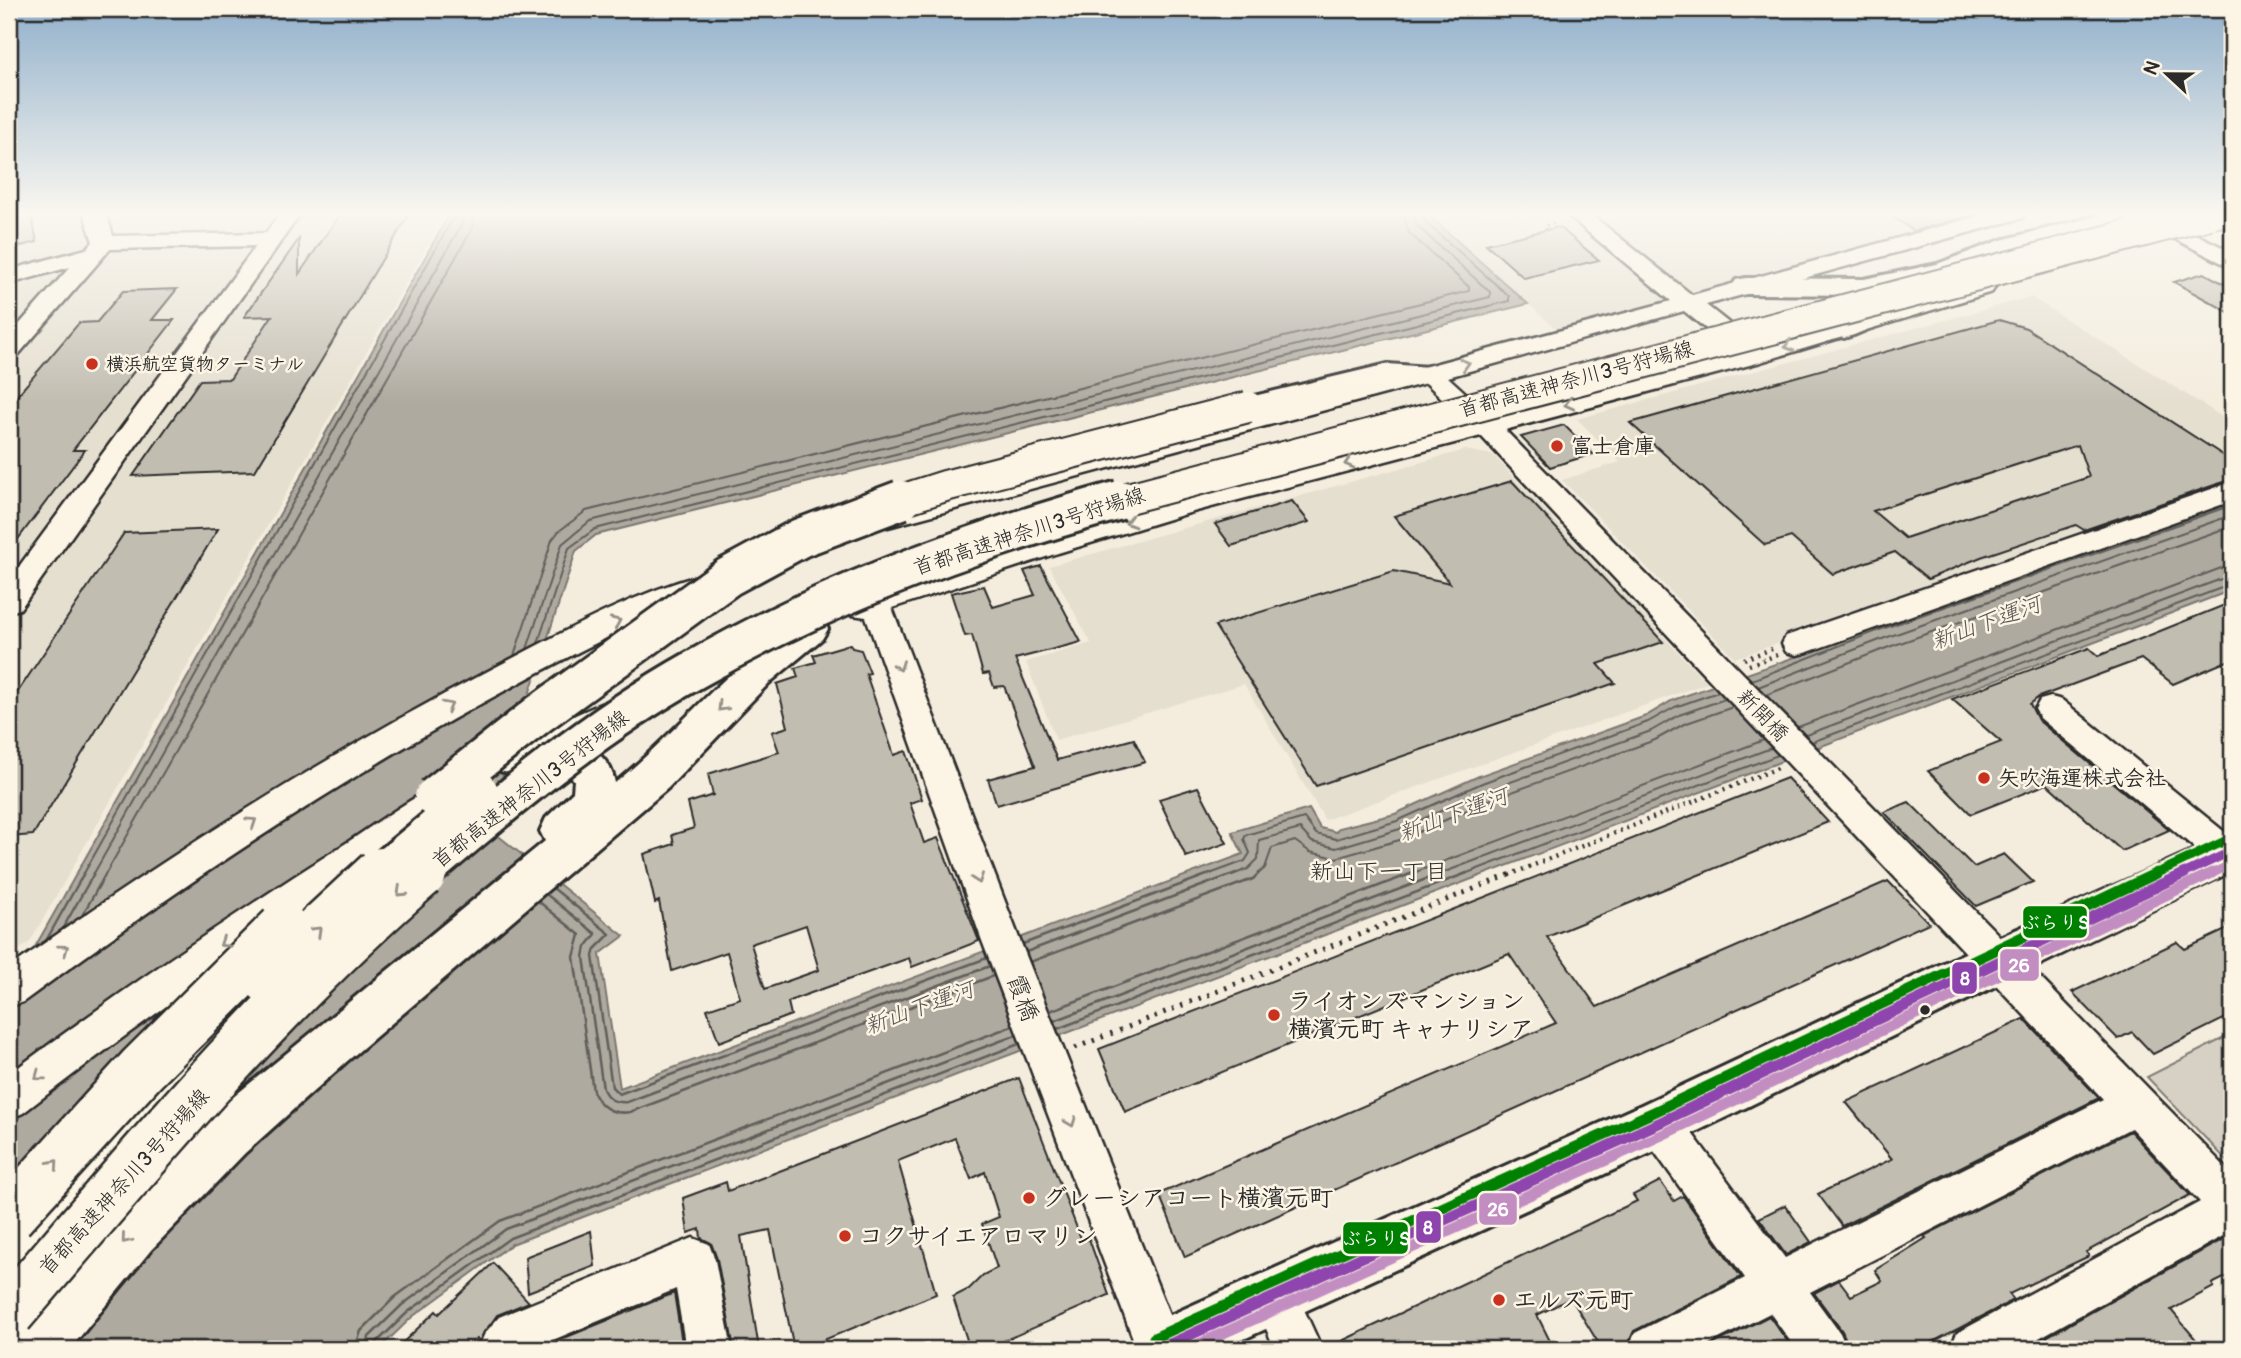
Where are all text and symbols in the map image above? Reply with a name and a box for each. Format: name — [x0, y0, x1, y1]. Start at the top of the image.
north arrow — [2132, 38, 2202, 108]
text: N — [2139, 57, 2166, 78]
street label: 首都高速神奈川3号狩場線 — [1455, 335, 1697, 424]
one-way arrow — [1783, 338, 1796, 352]
place label: 横浜航空貨物ターミナル — [106, 353, 304, 376]
marker: 横浜航空貨物ターミナル — [84, 356, 100, 372]
one-way arrow — [1459, 358, 1471, 372]
one-way arrow — [1563, 396, 1575, 410]
place label: 富士倉庫 — [1571, 433, 1655, 460]
marker: 富士倉庫 — [1549, 438, 1565, 454]
one-way arrow — [1344, 454, 1356, 469]
street label: 首都高速神奈川3号狩場線 — [910, 481, 1149, 582]
one-way arrow — [1124, 513, 1136, 528]
water label: 新山下運河 — [1927, 588, 2048, 656]
one-way arrow — [609, 616, 621, 630]
one-way arrow — [890, 660, 904, 672]
street label: 新開橋 — [1731, 683, 1794, 747]
one-way arrow — [718, 699, 731, 712]
one-way arrow — [441, 701, 453, 714]
street label: 首都高速神奈川3号狩場線 — [426, 704, 634, 875]
place label: 矢吹海運株式会社 — [1998, 765, 2166, 792]
marker: 矢吹海運株式会社 — [1976, 770, 1992, 786]
water label: 新山下運河 — [1394, 780, 1515, 848]
one-way arrow — [244, 818, 257, 830]
district label: 新山下一丁目 — [1310, 857, 1448, 886]
one-way arrow — [970, 873, 984, 885]
one-way arrow — [396, 884, 409, 897]
line badge: ぶらりS — [2022, 905, 2088, 939]
text: ぶらりS — [2021, 911, 2089, 935]
one-way arrow — [309, 926, 322, 939]
one-way arrow — [219, 935, 232, 947]
one-way arrow — [56, 945, 69, 958]
line badge: 26 — [1999, 948, 2040, 982]
text: 26 — [2008, 954, 2030, 978]
line badge: 8 — [1951, 961, 1978, 995]
text: 8 — [1960, 967, 1970, 991]
street label: 霞橋 — [1000, 971, 1045, 1026]
water label: 新山下運河 — [860, 973, 981, 1041]
place label: ライオンズマンション 横濱元町 キャナリシア — [1288, 987, 1534, 1044]
unlabelled marker — [1918, 1003, 1932, 1017]
marker: ライオンズマンション 横濱元町 キャナリシア — [1266, 1007, 1282, 1023]
one-way arrow — [35, 1067, 47, 1080]
street label: 首都高速神奈川3号狩場線 — [33, 1083, 216, 1282]
one-way arrow — [1063, 1115, 1077, 1127]
one-way arrow — [46, 1159, 58, 1172]
place label: グレーシアコート横濱元町 — [1043, 1184, 1333, 1213]
marker: グレーシアコート横濱元町 — [1021, 1190, 1037, 1206]
line badge: 26 — [1478, 1192, 1518, 1226]
text: 26 — [1487, 1198, 1509, 1222]
line badge: 8 — [1415, 1210, 1442, 1244]
text: 8 — [1423, 1216, 1433, 1240]
line badge: ぶらりS — [1342, 1221, 1409, 1255]
place label: コクサイエアロマリン — [859, 1222, 1098, 1251]
text: ぶらりS — [1342, 1227, 1410, 1251]
marker: コクサイエアロマリン — [837, 1228, 853, 1244]
one-way arrow — [122, 1231, 134, 1244]
place label: エルズ元町 — [1513, 1286, 1633, 1315]
marker: エルズ元町 — [1491, 1292, 1507, 1308]

